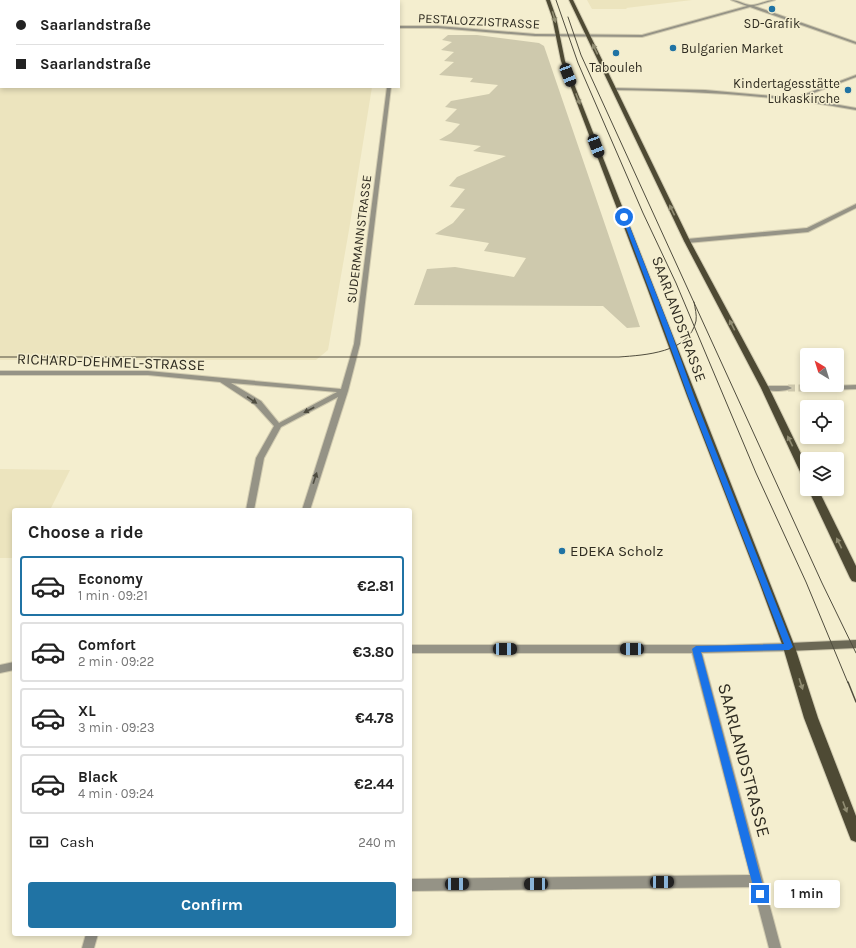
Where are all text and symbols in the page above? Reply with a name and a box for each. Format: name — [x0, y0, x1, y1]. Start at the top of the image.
marker: SD-Grafik — [767, 4, 777, 14]
street label: PESTALOZZISTRASSE — [418, 10, 540, 32]
one-way arrow — [551, 12, 557, 24]
text: Saarlandstraße — [40, 16, 151, 34]
place label: SD-Grafik — [744, 16, 800, 31]
place label: Bulgarien Market — [681, 41, 783, 56]
marker: Bulgarien Market — [668, 43, 678, 53]
one-way arrow — [592, 44, 598, 55]
marker: Tabouleh — [611, 48, 621, 58]
text: Saarlandstraße — [40, 55, 151, 73]
place label: Tabouleh — [589, 60, 643, 75]
car — [558, 62, 578, 88]
place label: Kindertagesstätte Lukaskirche — [733, 76, 840, 106]
marker: Kindertagesstätte Lukaskirche — [843, 85, 853, 95]
one-way arrow — [575, 93, 581, 105]
car — [586, 133, 606, 159]
street label: SUDERMANNSTRASSE — [344, 174, 374, 304]
one-way arrow — [669, 204, 675, 216]
route start — [615, 208, 633, 226]
street label: SAARLANDSTRASSE — [648, 254, 710, 384]
one-way arrow — [729, 319, 735, 331]
north arrow — [800, 348, 844, 392]
map controls — [800, 348, 844, 496]
street label: RICHARD-DEHMEL-STRASSE — [17, 350, 205, 374]
one-way arrow — [247, 396, 257, 404]
button: locate — [800, 400, 844, 444]
one-way arrow — [304, 406, 315, 413]
one-way arrow — [787, 436, 793, 447]
button: layers — [800, 452, 844, 496]
one-way arrow — [313, 472, 319, 484]
text: Choose a ride — [28, 521, 143, 543]
one-way arrow — [836, 538, 842, 549]
place label: EDEKA Scholz — [570, 542, 663, 560]
marker: EDEKA Scholz — [557, 546, 567, 556]
icon: car — [30, 568, 66, 604]
text: Economy — [78, 570, 143, 588]
text: €2.81 — [357, 577, 394, 595]
text: 1 min · 09:21 — [78, 588, 148, 603]
icon: car — [30, 634, 66, 670]
text: Comfort — [78, 636, 136, 654]
text: €3.80 — [353, 643, 394, 661]
car — [493, 643, 517, 655]
car — [620, 643, 644, 655]
text: 2 min · 09:22 — [78, 654, 154, 669]
one-way arrow — [798, 679, 804, 691]
street label: SAARLANDSTRASSE — [713, 681, 775, 839]
icon: car — [30, 700, 66, 736]
text: XL — [78, 702, 96, 720]
text: €4.78 — [355, 709, 394, 727]
text: 3 min · 09:23 — [78, 720, 155, 735]
icon: car — [30, 766, 66, 802]
text: Black — [78, 768, 118, 786]
text: €2.44 — [354, 775, 394, 793]
text: 4 min · 09:24 — [78, 786, 154, 801]
one-way arrow — [843, 801, 849, 813]
icon: cash — [28, 831, 50, 853]
text: Cash — [60, 833, 94, 851]
text: 240 m — [358, 835, 396, 850]
car — [650, 876, 674, 888]
car — [445, 878, 469, 890]
car — [524, 878, 548, 890]
callout: 1 min — [774, 880, 840, 908]
button: Confirm — [28, 882, 396, 928]
route end — [751, 885, 769, 903]
text: 1 min — [791, 886, 823, 901]

